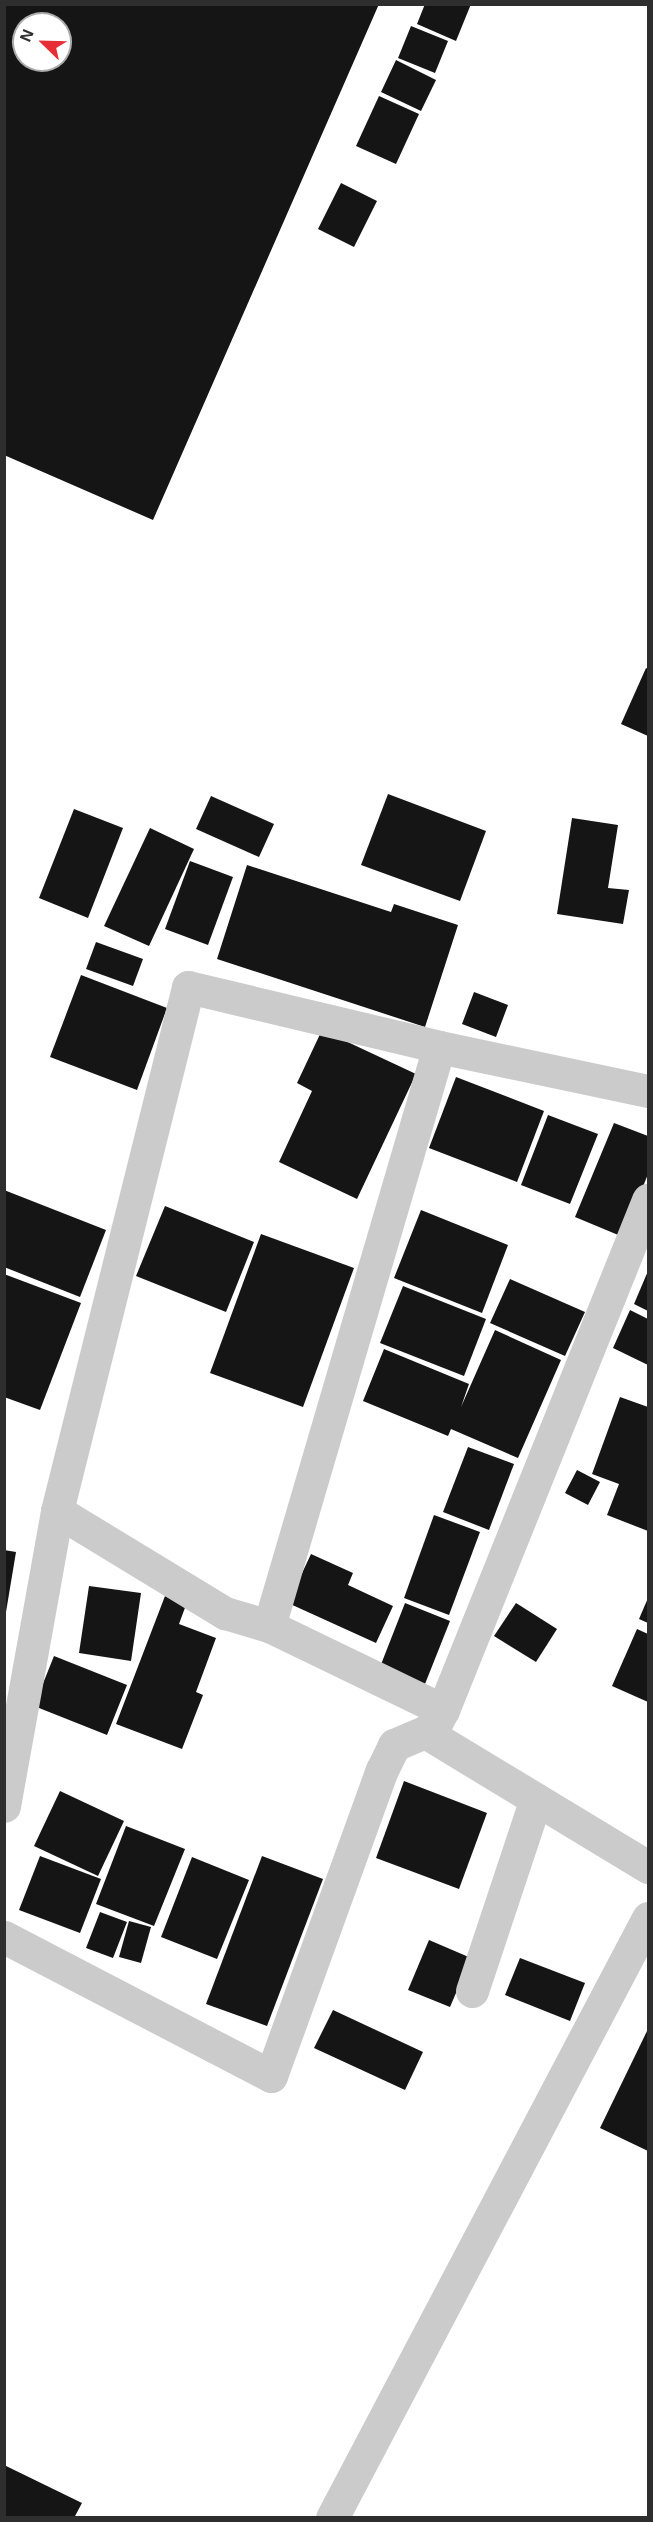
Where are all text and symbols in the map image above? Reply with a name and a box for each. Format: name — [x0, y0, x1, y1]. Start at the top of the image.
north arrow — [12, 12, 72, 72]
text: N — [17, 27, 37, 44]

